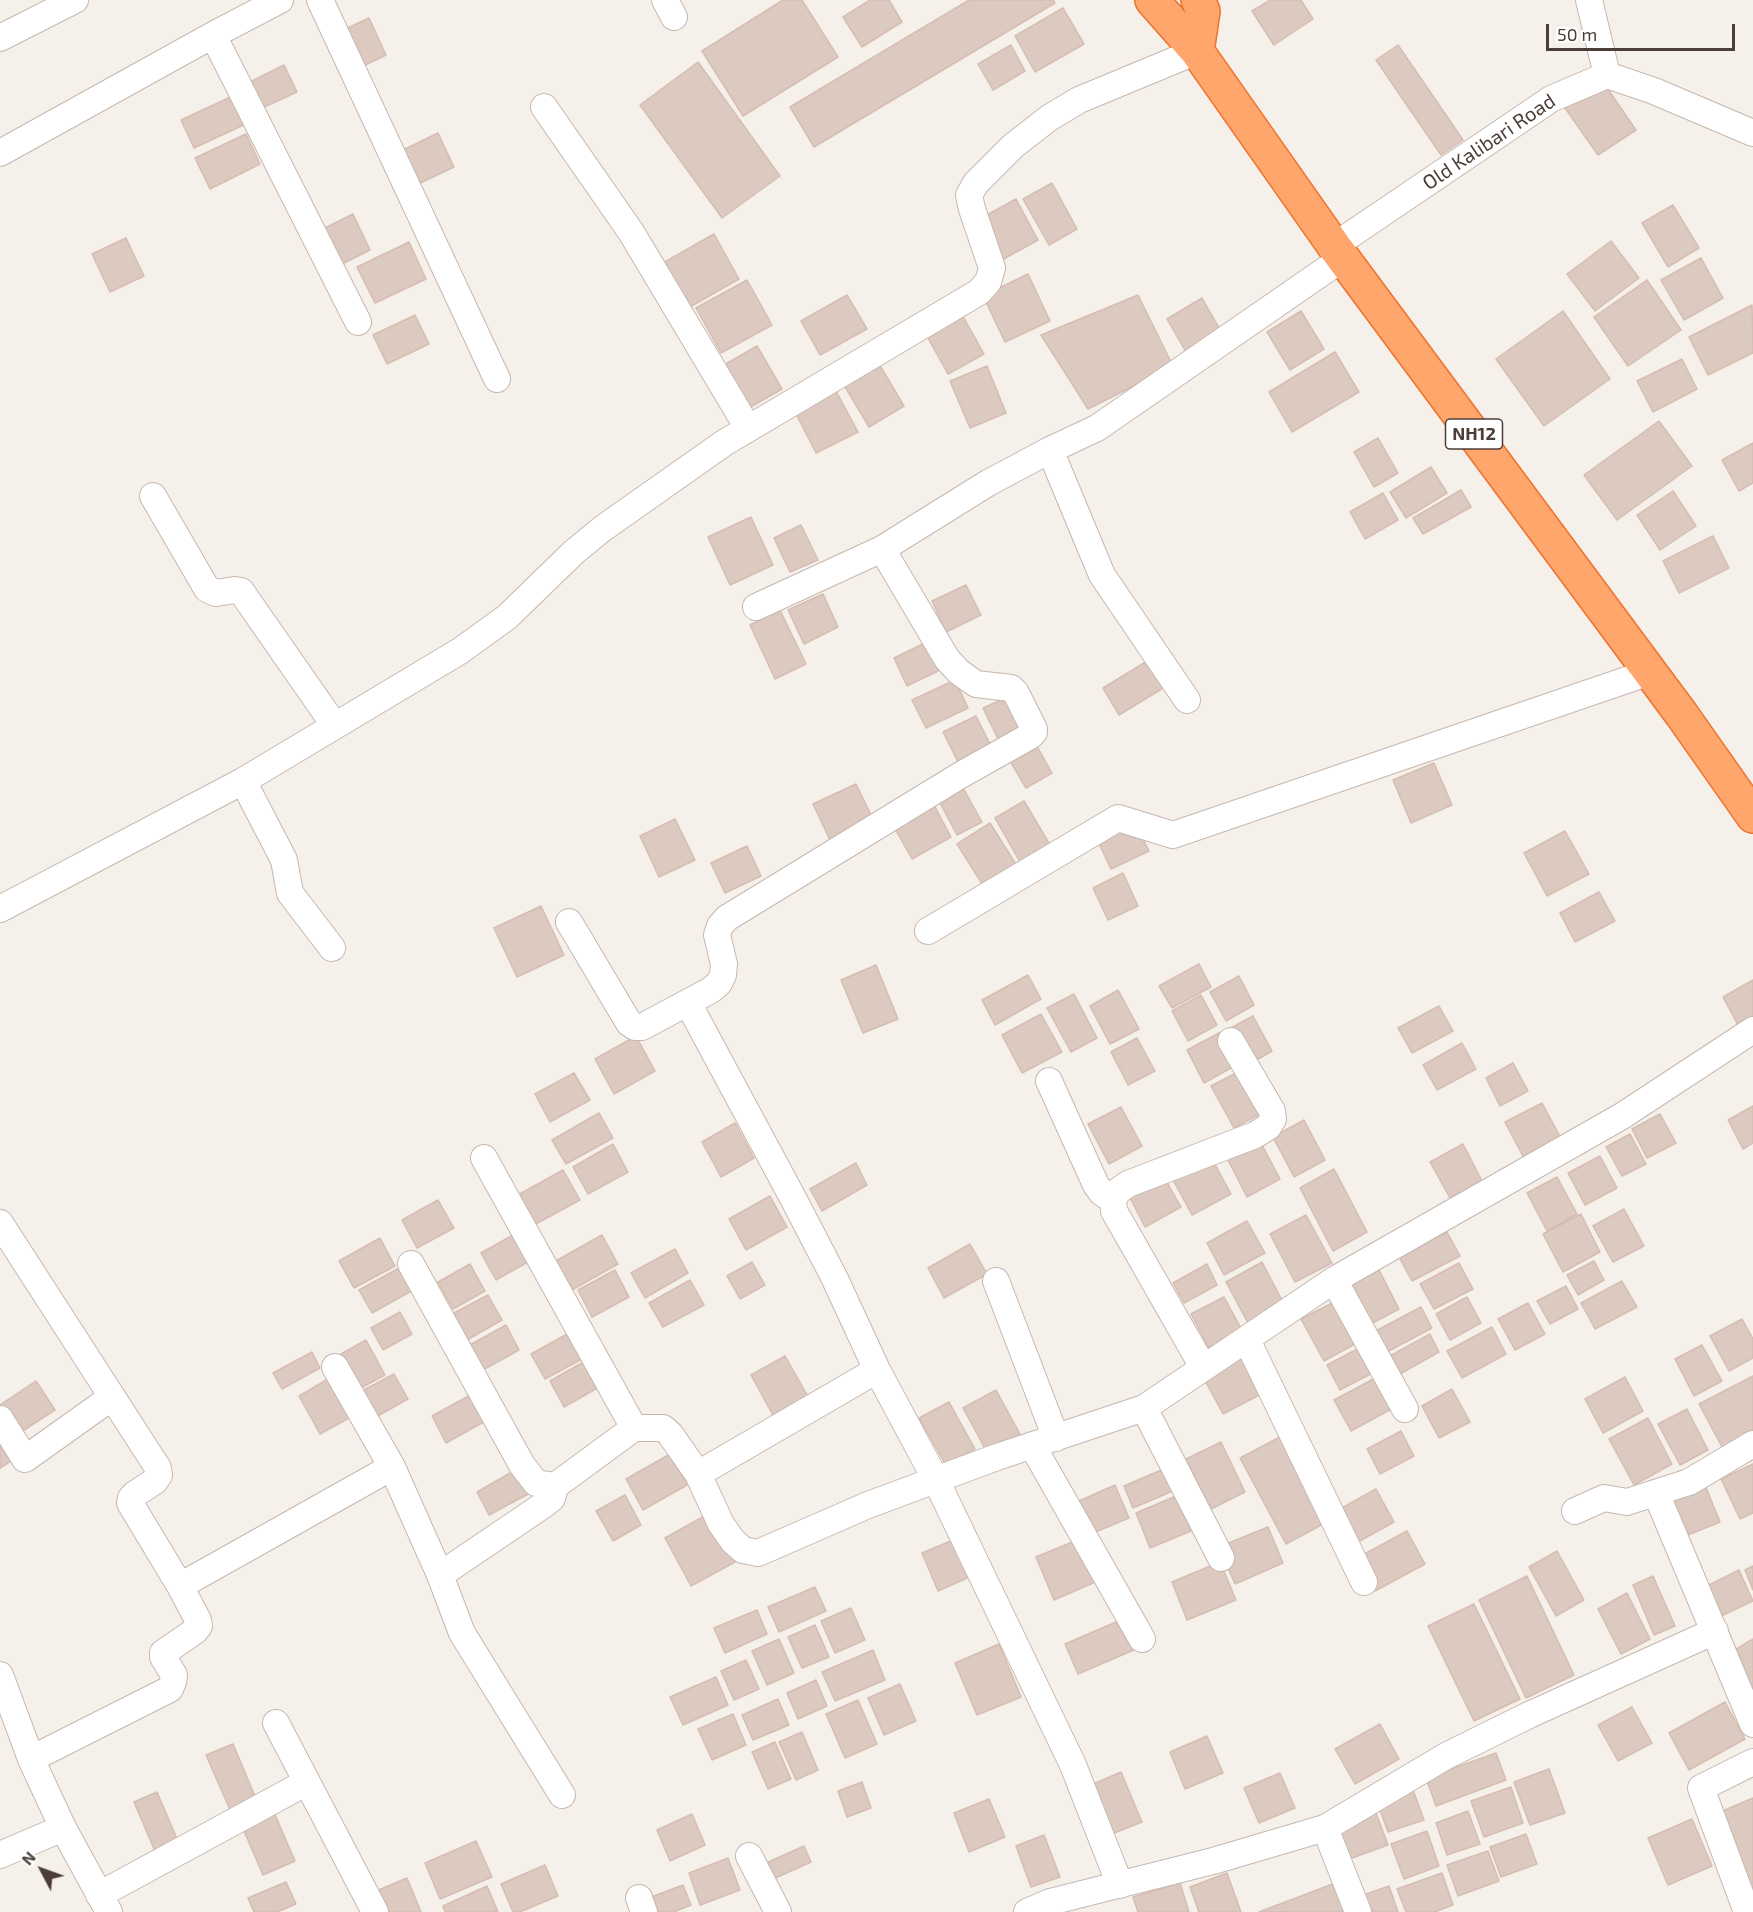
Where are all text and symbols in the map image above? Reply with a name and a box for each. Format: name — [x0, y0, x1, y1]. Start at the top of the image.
scale bar — [1549, 12, 1738, 50]
text: 50 m — [1557, 23, 1597, 45]
street label: Old Kalibari Road — [1418, 89, 1560, 195]
road number: NH12 — [1446, 419, 1502, 449]
north arrow — [12, 1840, 72, 1900]
text: N — [17, 1847, 39, 1868]

